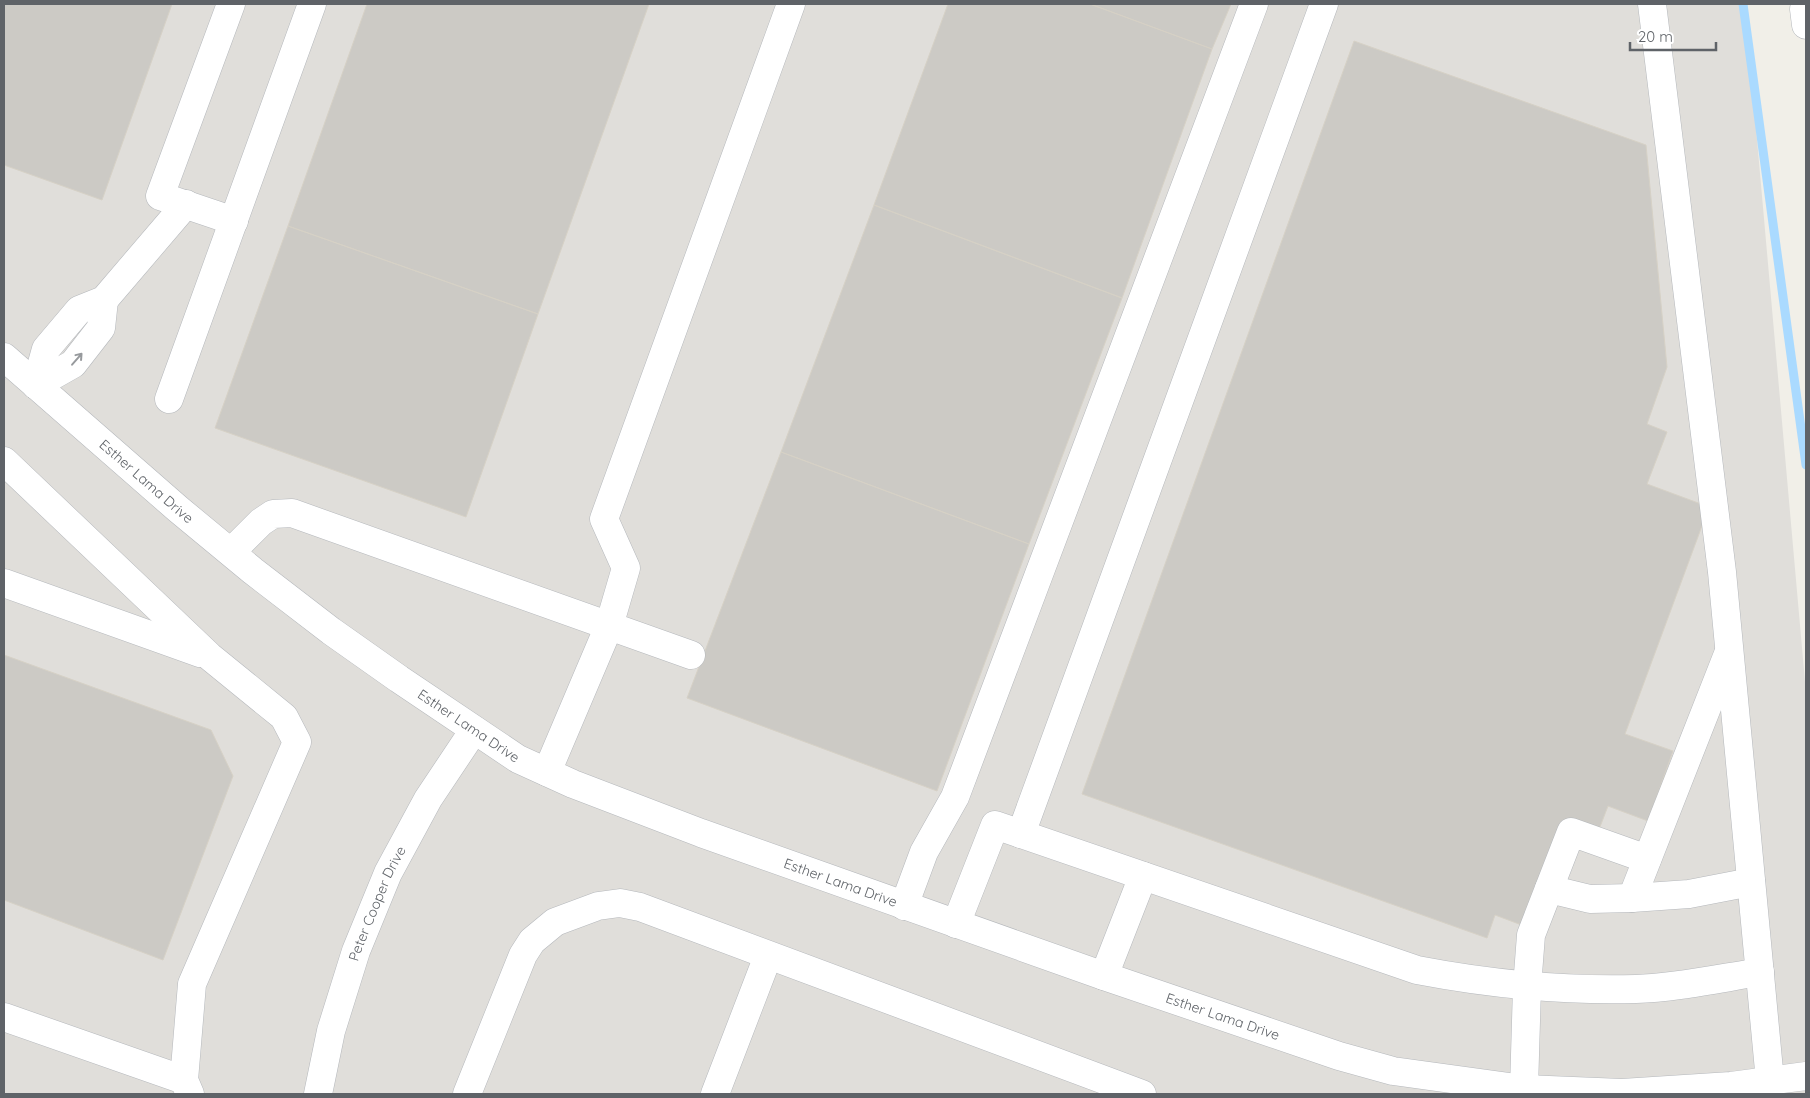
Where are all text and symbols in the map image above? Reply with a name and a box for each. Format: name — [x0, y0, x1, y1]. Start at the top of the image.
scale bar — [1630, 20, 1716, 52]
text: 20 m — [1638, 27, 1673, 46]
one-way arrow — [71, 352, 82, 365]
street label: Esther Lama Drive — [96, 435, 197, 527]
street label: Esther Lama Drive — [414, 685, 523, 767]
street label: Peter Cooper Drive — [344, 843, 410, 963]
street label: Esther Lama Drive — [781, 854, 900, 911]
street label: Esther Lama Drive — [1164, 989, 1282, 1044]

